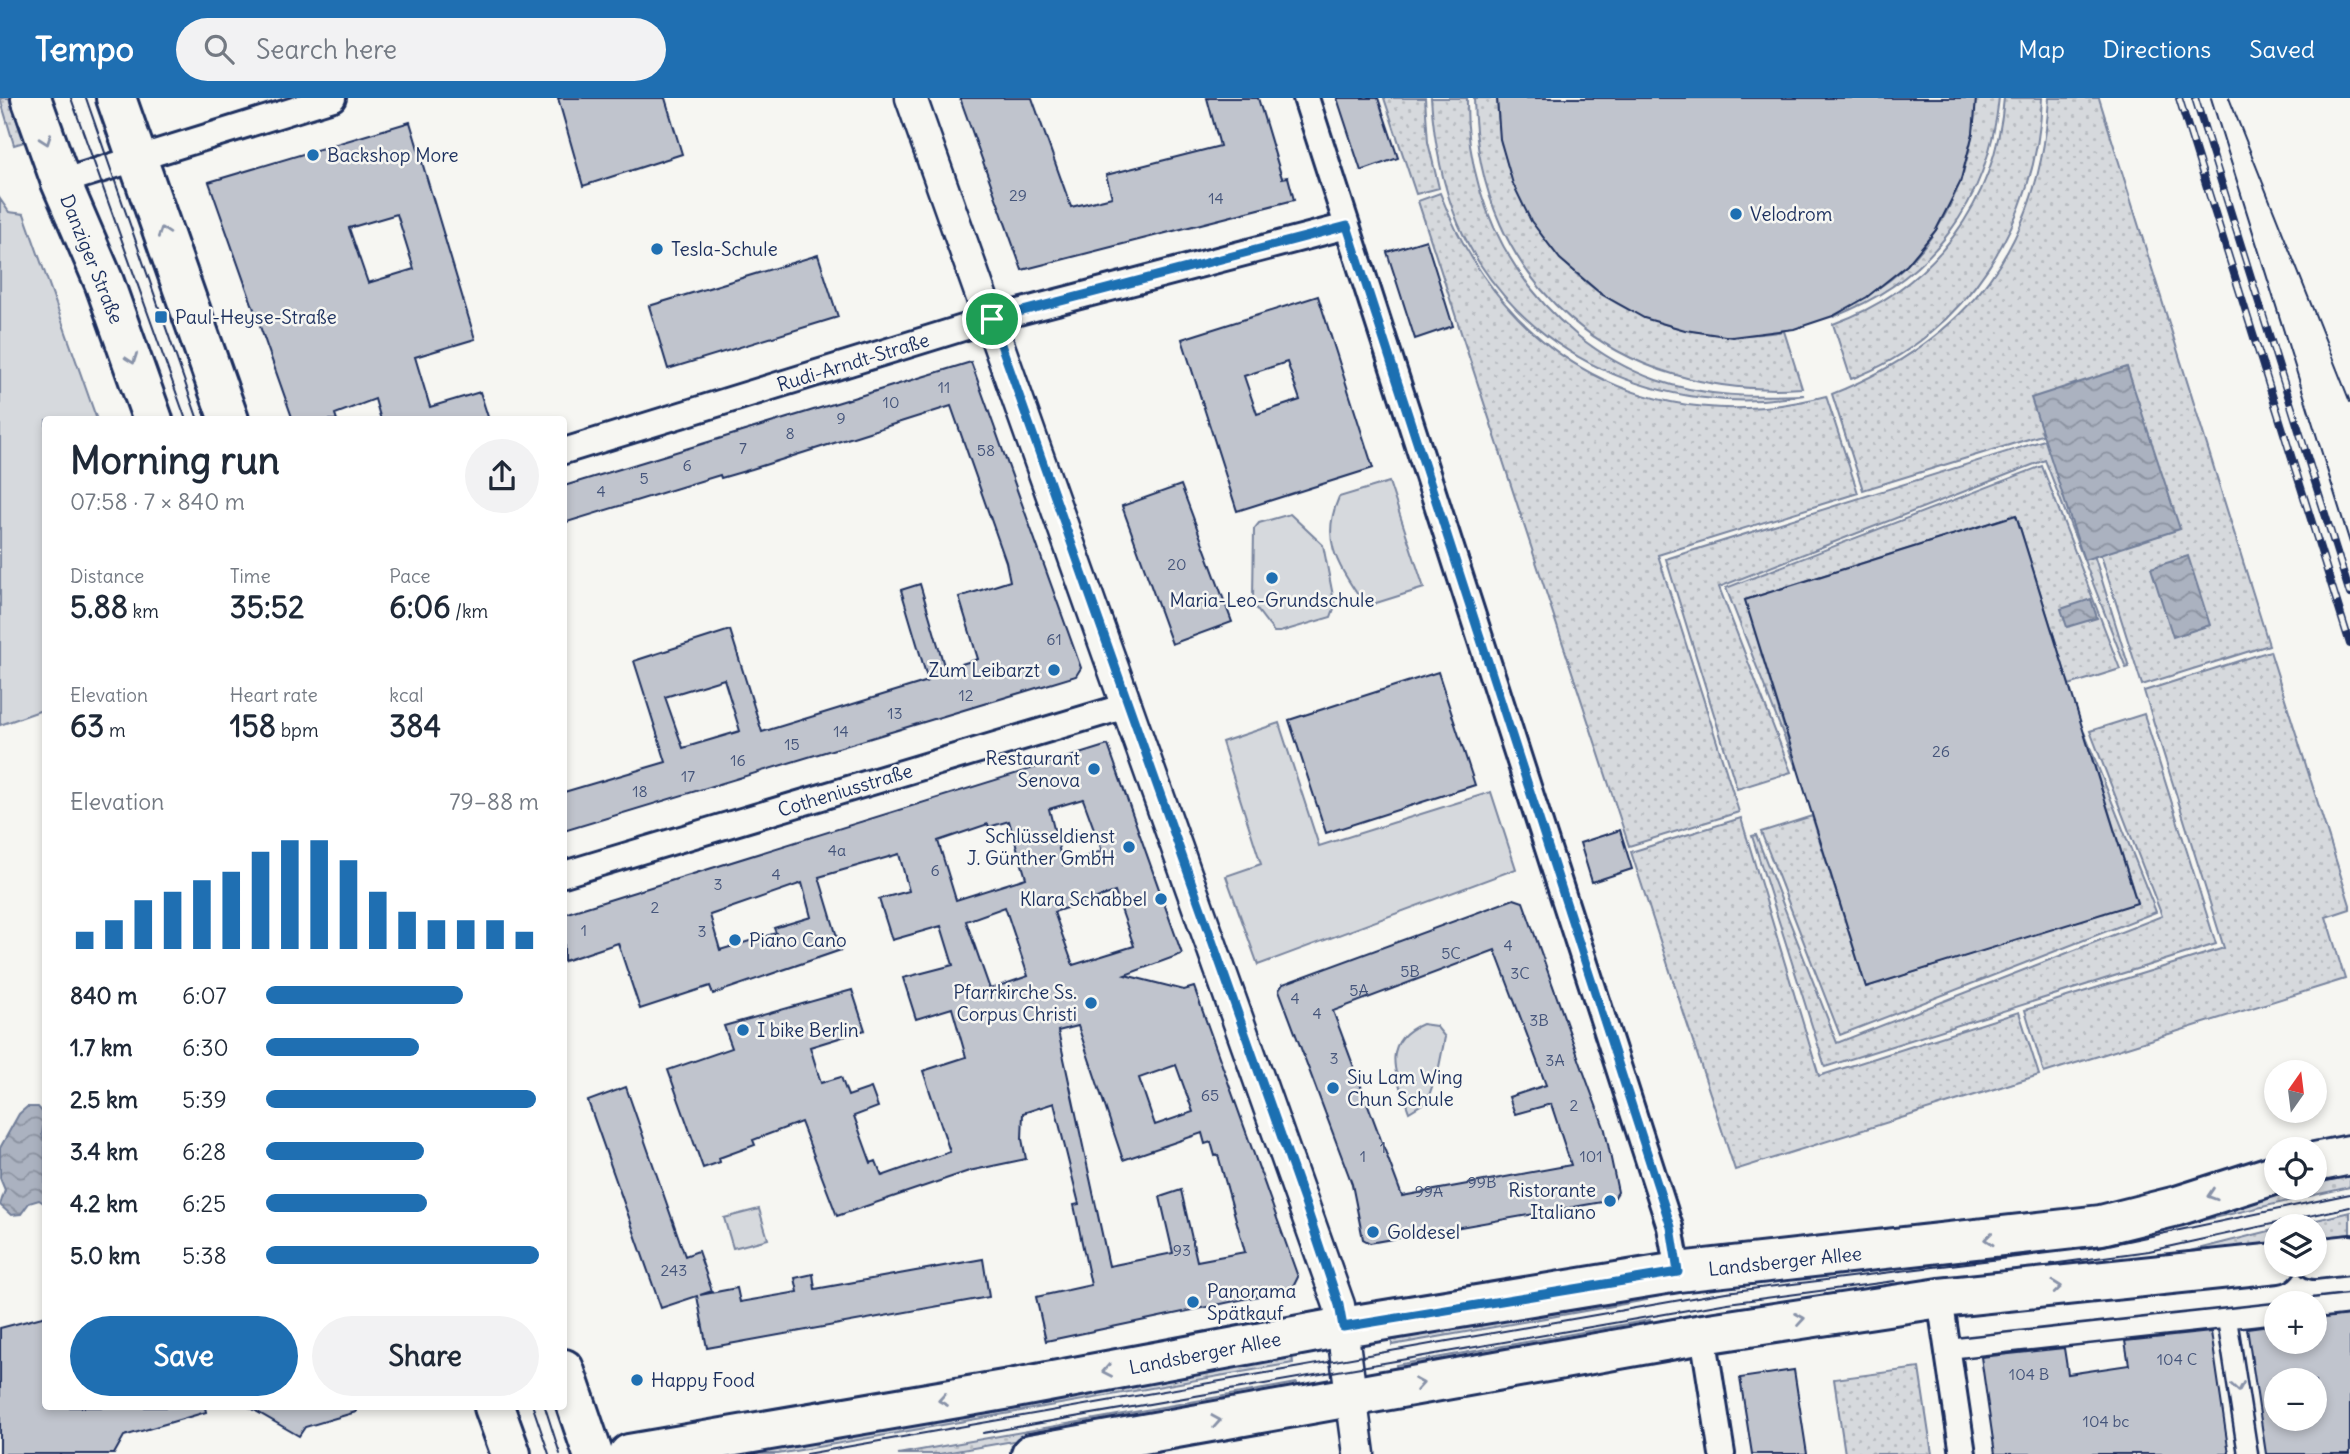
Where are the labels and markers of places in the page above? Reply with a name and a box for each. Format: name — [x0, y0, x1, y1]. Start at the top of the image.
place label: Backshop More — [327, 143, 459, 167]
marker: Backshop More — [305, 147, 321, 163]
place label: Velodrom — [1750, 202, 1832, 226]
marker: Velodrom — [1728, 206, 1744, 222]
place label: Tesla-Schule — [671, 237, 778, 261]
marker: Tesla-Schule — [649, 241, 665, 257]
pin — [962, 289, 1022, 349]
place label: Paul-Heyse-Straße — [175, 305, 337, 329]
marker: Paul-Heyse-Straße — [153, 309, 169, 325]
marker: Maria-Leo-Grundschule — [1264, 570, 1280, 586]
place label: Maria-Leo-Grundschule — [1169, 588, 1375, 612]
place label: Zum Leibarzt — [929, 658, 1040, 682]
marker: Zum Leibarzt — [1046, 662, 1062, 678]
place label: Restaurant Senova — [986, 746, 1080, 792]
marker: Restaurant Senova — [1086, 761, 1102, 777]
place label: Schlüsseldienst J. Günther GmbH — [967, 824, 1115, 870]
marker: Schlüsseldienst J. Günther GmbH — [1121, 839, 1137, 855]
place label: Klara Schabbel — [1020, 887, 1147, 911]
marker: Klara Schabbel — [1153, 891, 1169, 907]
place label: Piano Cano — [749, 928, 847, 952]
marker: Piano Cano — [727, 932, 743, 948]
place label: Pfarrkirche Ss. Corpus Christi — [953, 980, 1077, 1026]
marker: Pfarrkirche Ss. Corpus Christi — [1083, 995, 1099, 1011]
place label: I bike Berlin — [757, 1018, 859, 1042]
marker: I bike Berlin — [735, 1022, 751, 1038]
place label: Siu Lam Wing Chun Schule — [1347, 1065, 1463, 1111]
marker: Siu Lam Wing Chun Schule — [1325, 1080, 1341, 1096]
place label: Ristorante Italiano — [1508, 1178, 1596, 1224]
marker: Ristorante Italiano — [1602, 1193, 1618, 1209]
place label: Goldesel — [1387, 1220, 1460, 1244]
marker: Goldesel — [1365, 1224, 1381, 1240]
place label: Panorama Spätkauf — [1207, 1279, 1297, 1325]
marker: Panorama Spätkauf — [1185, 1294, 1201, 1310]
place label: Happy Food — [651, 1368, 755, 1392]
marker: Happy Food — [629, 1372, 645, 1388]

